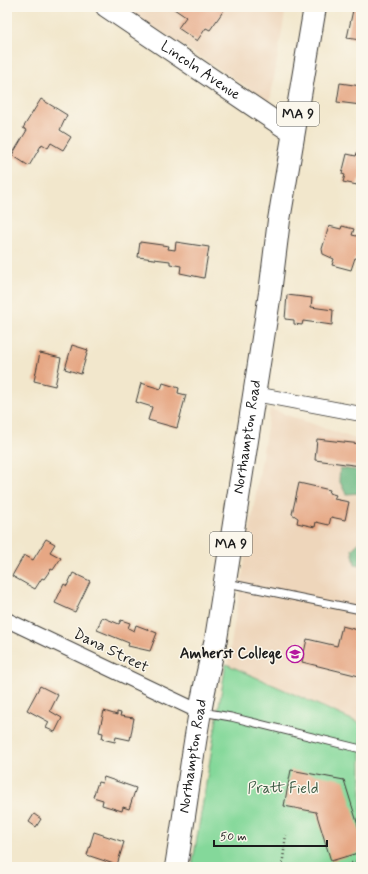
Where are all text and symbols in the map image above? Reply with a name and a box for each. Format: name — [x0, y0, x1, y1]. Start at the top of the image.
street label: Lincoln Avenue — [156, 37, 244, 105]
road number: MA 9 — [277, 102, 319, 126]
street label: Northampton Road — [229, 379, 266, 496]
road number: MA 9 — [210, 532, 252, 556]
street label: Dana Street — [70, 624, 152, 678]
place label: Amherst College — [180, 644, 282, 665]
school or university icon: Amherst College — [285, 644, 305, 664]
street label: Northampton Road — [175, 698, 212, 815]
park label: Pratt Field — [247, 779, 319, 799]
scale bar — [214, 822, 327, 848]
text: 50 m — [220, 829, 247, 845]

